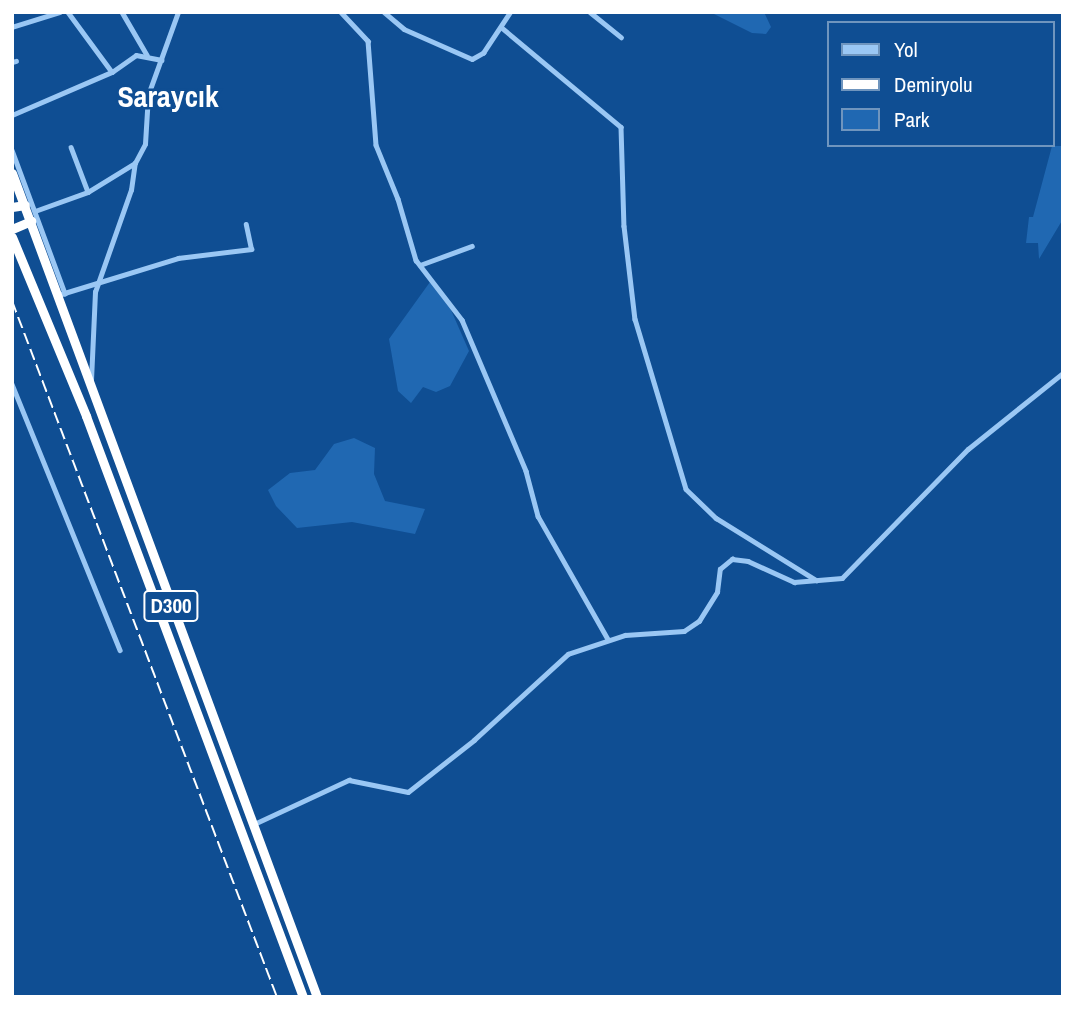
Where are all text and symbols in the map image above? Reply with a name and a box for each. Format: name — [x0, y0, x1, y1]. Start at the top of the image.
legend — [827, 21, 1054, 147]
text: Yol — [894, 35, 918, 64]
text: Demiryolu — [894, 70, 972, 99]
district label: Saraycık — [117, 78, 219, 114]
text: Park — [894, 105, 929, 134]
road number: D300 — [143, 588, 199, 624]

